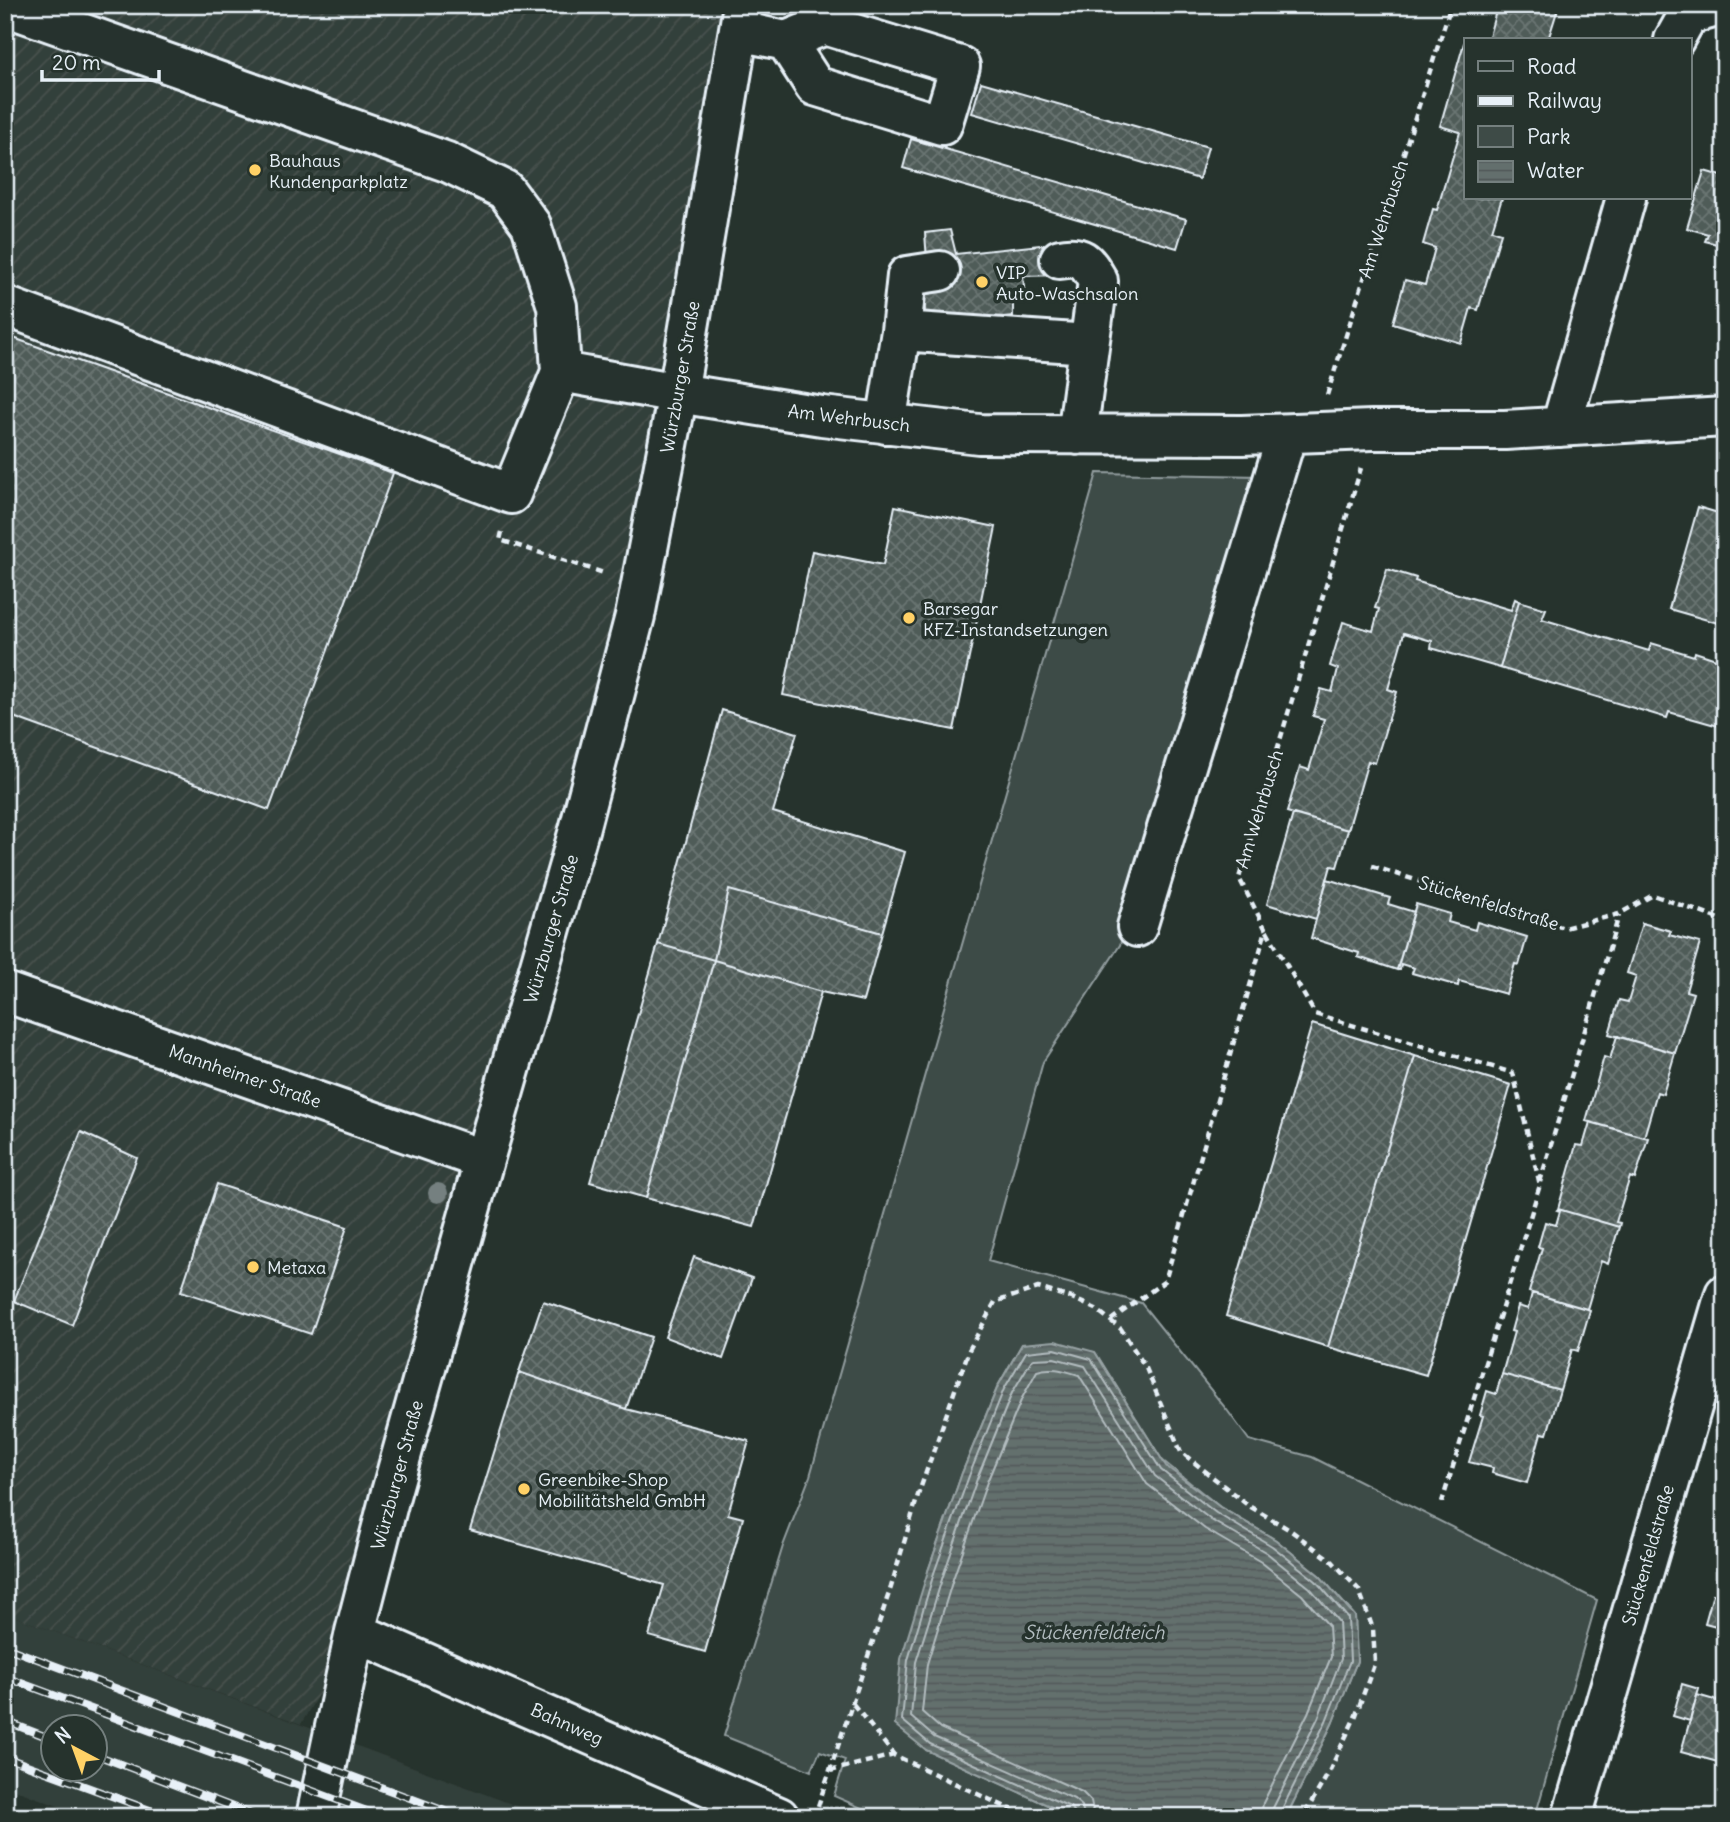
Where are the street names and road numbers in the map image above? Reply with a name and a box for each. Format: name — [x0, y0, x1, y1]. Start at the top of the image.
street label: Am Wehrbusch — [1353, 157, 1413, 281]
street label: Würzburger Straße — [655, 299, 705, 455]
street label: Am Wehrbusch — [787, 399, 911, 437]
street label: Am Wehrbusch — [1230, 747, 1288, 871]
street label: Würzburger Straße — [519, 852, 583, 1006]
street label: Stückenfeldstraße — [1416, 871, 1562, 935]
street label: Mannheimer Straße — [166, 1039, 324, 1113]
street label: Würzburger Straße — [366, 1398, 428, 1552]
street label: Stückenfeldstraße — [1617, 1482, 1679, 1628]
street label: Bahnweg — [527, 1698, 607, 1750]

